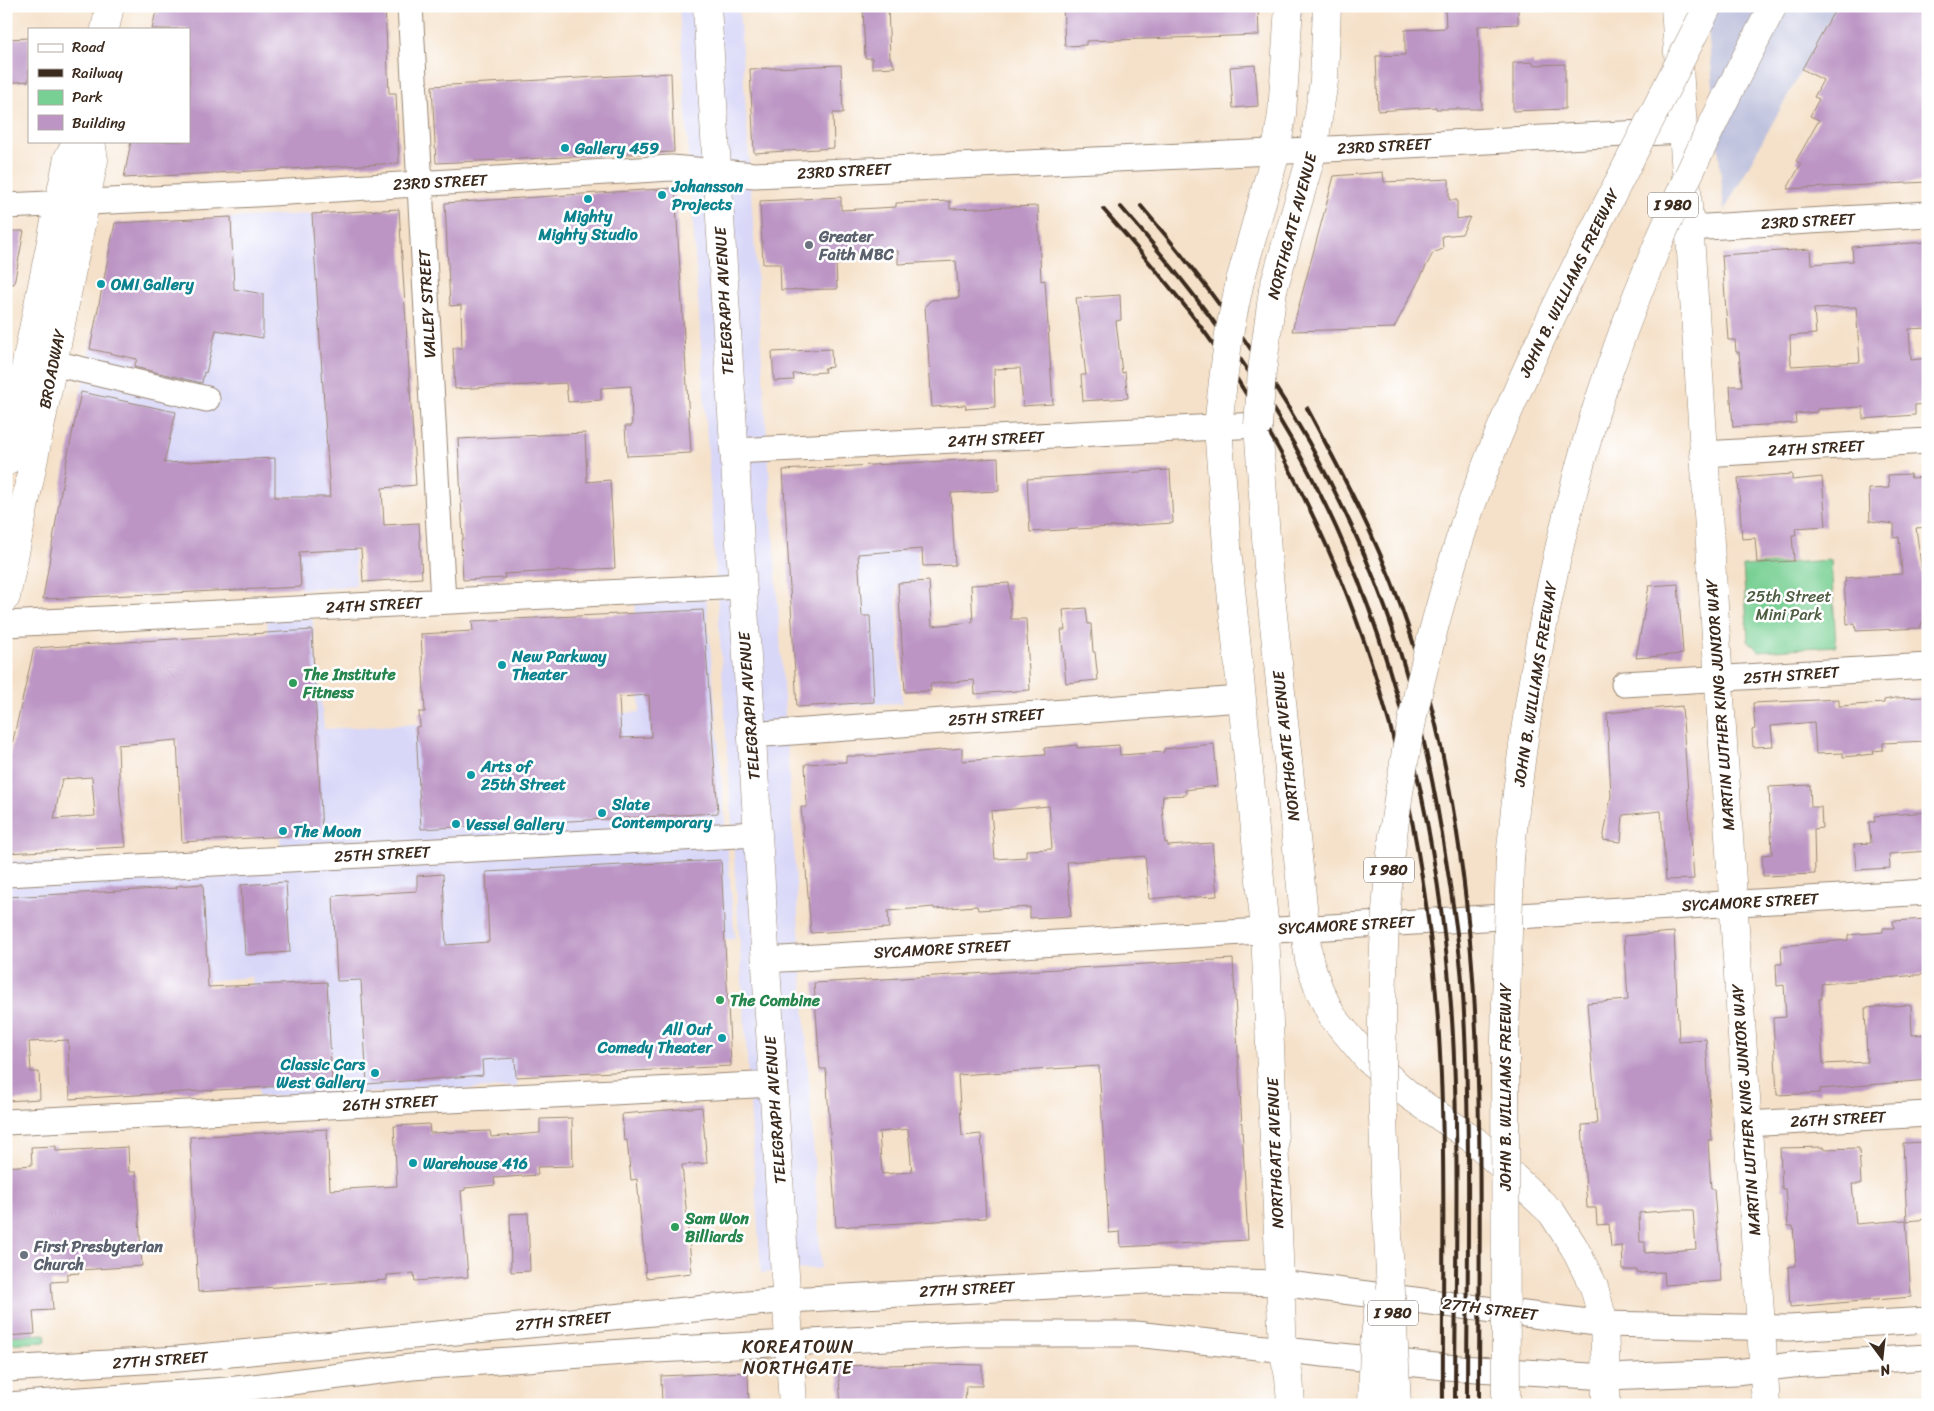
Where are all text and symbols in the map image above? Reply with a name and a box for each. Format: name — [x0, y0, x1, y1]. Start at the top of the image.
legend — [28, 28, 190, 142]
text: Road — [72, 34, 105, 60]
text: Railway — [72, 60, 123, 86]
text: Park — [72, 84, 103, 110]
text: Building — [72, 110, 126, 136]
street label: 23RD STREET — [1336, 129, 1433, 163]
place label: Gallery 459 — [574, 134, 659, 163]
marker: Gallery 459 — [559, 142, 571, 154]
street label: NORTHGATE AVENUE — [1258, 148, 1326, 303]
street label: 23RD STREET — [796, 154, 893, 188]
street label: 23RD STREET — [392, 165, 489, 199]
place label: Johansson Projects — [671, 172, 744, 219]
street label: JOHN B. WILLIAMS FREEWAY — [1510, 182, 1628, 383]
marker: Johansson Projects — [656, 189, 668, 201]
road number: I 980 — [1648, 192, 1698, 218]
marker: Mighty Mighty Studio — [582, 193, 594, 205]
place label: Mighty Mighty Studio — [537, 202, 638, 249]
street label: 23RD STREET — [1760, 204, 1857, 238]
place label: Greater Faith MBC — [818, 222, 895, 269]
street label: TELEGRAPH AVENUE — [706, 225, 742, 376]
marker: Greater Faith MBC — [803, 239, 815, 251]
street label: VALLEY STREET — [410, 248, 444, 359]
place label: OMI Gallery — [110, 270, 194, 299]
marker: OMI Gallery — [95, 278, 107, 290]
street label: BROADWAY — [30, 326, 74, 411]
street label: 24TH STREET — [947, 422, 1046, 456]
street label: 24TH STREET — [1767, 431, 1866, 465]
street label: MARTIN LUTHER KING JUNIOR WAY — [1697, 577, 1743, 832]
street label: JOHN B. WILLIAMS FREEWAY — [1504, 578, 1566, 790]
park label: 25th Street Mini Park — [1746, 582, 1832, 629]
street label: 24TH STREET — [325, 588, 424, 622]
street label: TELEGRAPH AVENUE — [729, 630, 769, 781]
place label: New Parkway Theater — [511, 642, 607, 689]
street label: 25TH STREET — [1742, 657, 1841, 693]
marker: New Parkway Theater — [496, 659, 508, 671]
place label: The Institute Fitness — [302, 660, 397, 707]
street label: NORTHGATE AVENUE — [1264, 668, 1308, 823]
marker: The Institute Fitness — [287, 677, 299, 689]
street label: 25TH STREET — [947, 699, 1046, 735]
place label: Arts of 25th Street — [480, 752, 566, 799]
marker: Arts of 25th Street — [465, 769, 477, 781]
place label: Slate Contemporary — [611, 790, 713, 837]
marker: Slate Contemporary — [596, 807, 608, 819]
place label: Vessel Gallery — [466, 810, 565, 839]
place label: The Moon — [293, 817, 361, 846]
marker: Vessel Gallery — [450, 818, 462, 830]
marker: The Moon — [277, 825, 289, 837]
street label: 25TH STREET — [333, 837, 432, 871]
road number: I 980 — [1364, 858, 1414, 882]
street label: SYCAMORE STREET — [1681, 884, 1820, 920]
street label: SYCAMORE STREET — [1277, 907, 1416, 943]
street label: SYCAMORE STREET — [873, 931, 1012, 967]
street label: JOHN B. WILLIAMS FREEWAY — [1491, 982, 1520, 1192]
street label: MARTIN LUTHER KING JUNIOR WAY — [1723, 982, 1769, 1237]
place label: The Combine — [730, 986, 821, 1015]
marker: The Combine — [714, 994, 726, 1006]
place label: All Out Comedy Theater — [597, 1015, 714, 1062]
marker: All Out Comedy Theater — [716, 1032, 728, 1044]
street label: TELEGRAPH AVENUE — [755, 1034, 795, 1185]
place label: Classic Cars West Gallery — [276, 1050, 366, 1097]
marker: Classic Cars West Gallery — [369, 1067, 381, 1079]
street label: NORTHGATE AVENUE — [1258, 1076, 1292, 1229]
street label: 26TH STREET — [342, 1086, 440, 1120]
street label: 26TH STREET — [1790, 1102, 1888, 1136]
place label: Warehouse 416 — [423, 1149, 528, 1178]
marker: Warehouse 416 — [407, 1157, 419, 1169]
place label: Sam Won Billiards — [684, 1204, 749, 1251]
marker: Sam Won Billiards — [669, 1221, 681, 1233]
place label: First Presbyterian Church — [33, 1232, 163, 1279]
marker: First Presbyterian Church — [18, 1249, 30, 1261]
street label: 27TH STREET — [919, 1272, 1017, 1306]
street label: 27TH STREET — [1441, 1289, 1540, 1329]
road number: I 980 — [1368, 1300, 1418, 1326]
street label: 27TH STREET — [514, 1302, 613, 1340]
district label: KOREATOWN NORTHGATE — [742, 1331, 854, 1384]
north arrow — [1856, 1334, 1906, 1384]
street label: 27TH STREET — [111, 1342, 210, 1378]
text: N — [1877, 1356, 1894, 1383]

